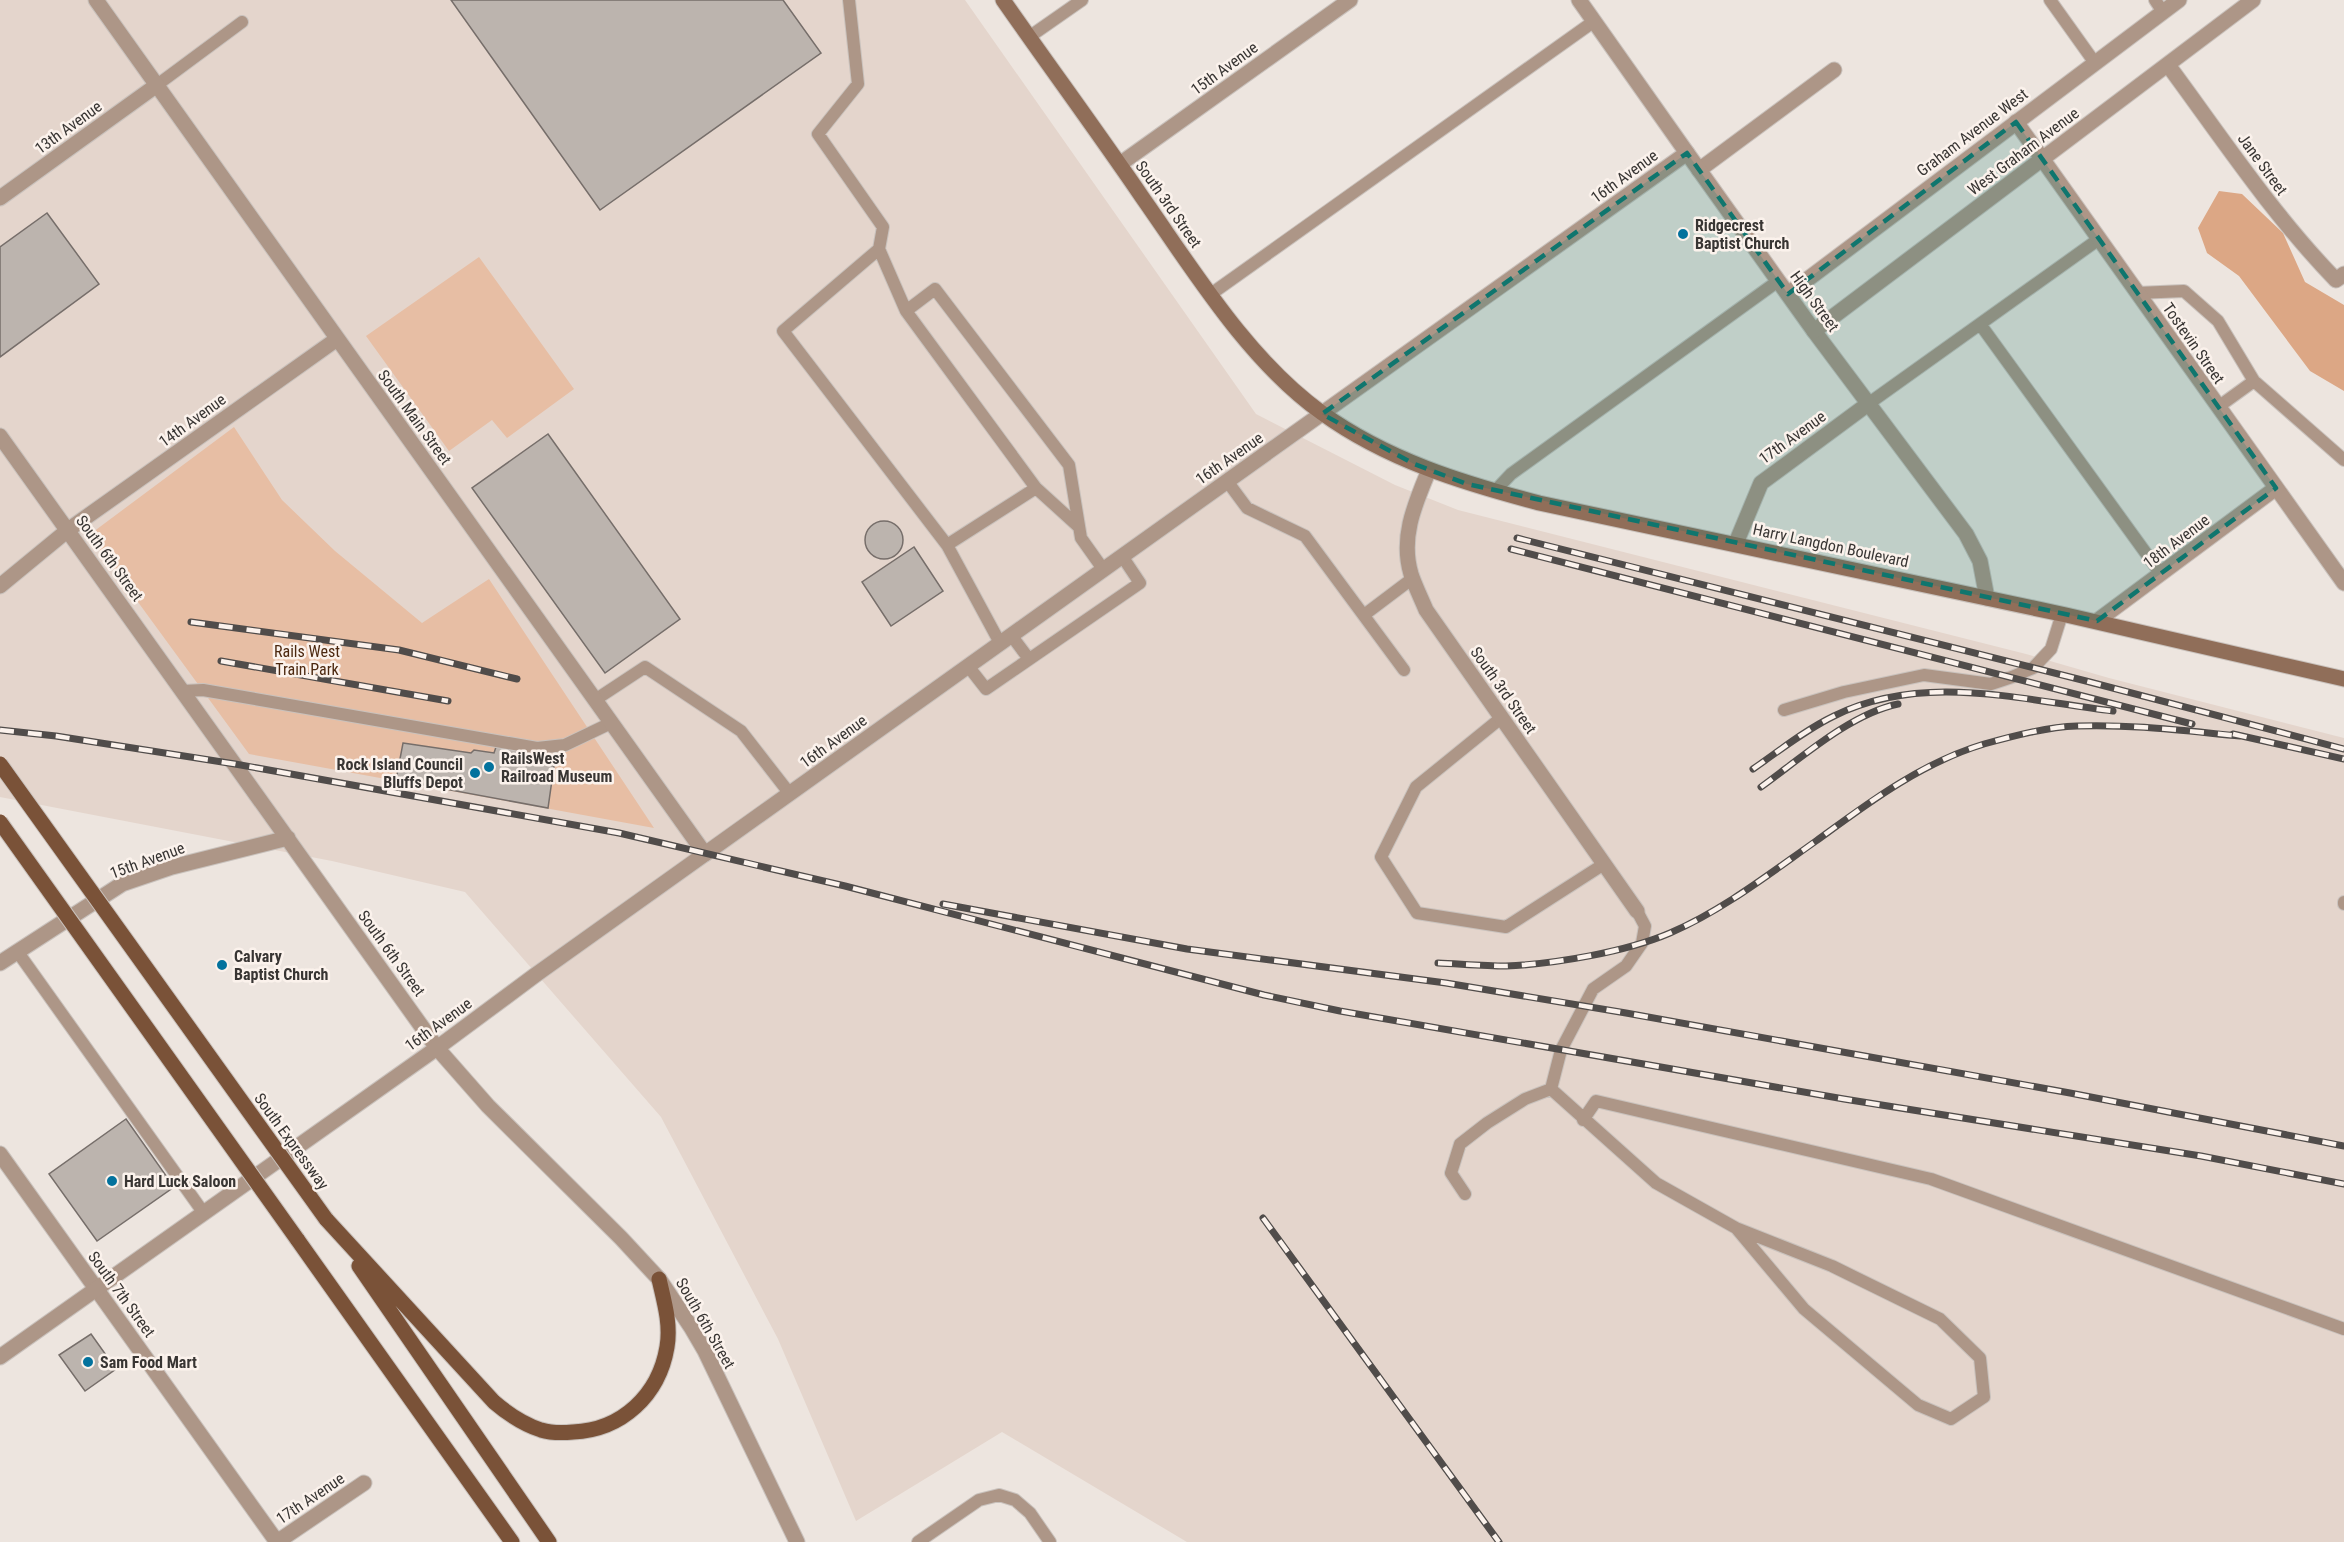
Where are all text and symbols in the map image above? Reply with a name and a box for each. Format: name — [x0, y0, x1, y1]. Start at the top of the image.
street label: 15th Avenue — [1187, 38, 1261, 99]
street label: Graham Avenue West — [1913, 84, 2032, 180]
street label: 13th Avenue — [31, 97, 105, 158]
street label: West Graham Avenue — [1964, 103, 2083, 199]
street label: Jane Street — [2234, 130, 2292, 199]
street label: 16th Avenue — [1587, 146, 1661, 207]
street label: South 3rd Street — [1132, 157, 1206, 252]
place label: Ridgecrest Baptist Church — [1695, 216, 1790, 253]
marker: Ridgecrest Baptist Church — [1676, 227, 1690, 241]
street label: High Street — [1786, 267, 1843, 336]
street label: Tostevin Street — [2159, 299, 2229, 388]
street label: South Main Street — [374, 366, 456, 469]
street label: 14th Avenue — [155, 390, 229, 451]
street label: 17th Avenue — [1755, 407, 1829, 468]
street label: 16th Avenue — [1192, 428, 1267, 489]
street label: 18th Avenue — [2139, 510, 2213, 572]
street label: South 6th Street — [72, 512, 147, 605]
street label: Harry Langdon Boulevard — [1751, 520, 1911, 571]
park label: Rails West Train Park — [274, 642, 340, 679]
street label: South 3rd Street — [1467, 643, 1541, 738]
street label: 16th Avenue — [796, 711, 870, 772]
place label: RailsWest Railroad Museum — [501, 749, 612, 786]
place label: Rock Island Council Bluffs Depot — [337, 755, 463, 792]
marker: RailsWest Railroad Museum — [482, 760, 496, 774]
marker: Rock Island Council Bluffs Depot — [468, 766, 482, 780]
street label: 15th Avenue — [107, 838, 187, 883]
street label: South 6th Street — [354, 907, 429, 1000]
place label: Calvary Baptist Church — [234, 947, 329, 984]
marker: Calvary Baptist Church — [215, 958, 229, 972]
street label: 16th Avenue — [401, 994, 475, 1055]
street label: South Expressway — [250, 1089, 333, 1193]
place label: Hard Luck Saloon — [124, 1172, 236, 1191]
marker: Hard Luck Saloon — [105, 1174, 119, 1188]
street label: South 7th Street — [84, 1248, 159, 1341]
street label: South 6th Street — [672, 1274, 739, 1372]
place label: Sam Food Mart — [100, 1353, 197, 1372]
marker: Sam Food Mart — [81, 1355, 95, 1369]
street label: 17th Avenue — [273, 1469, 348, 1528]

